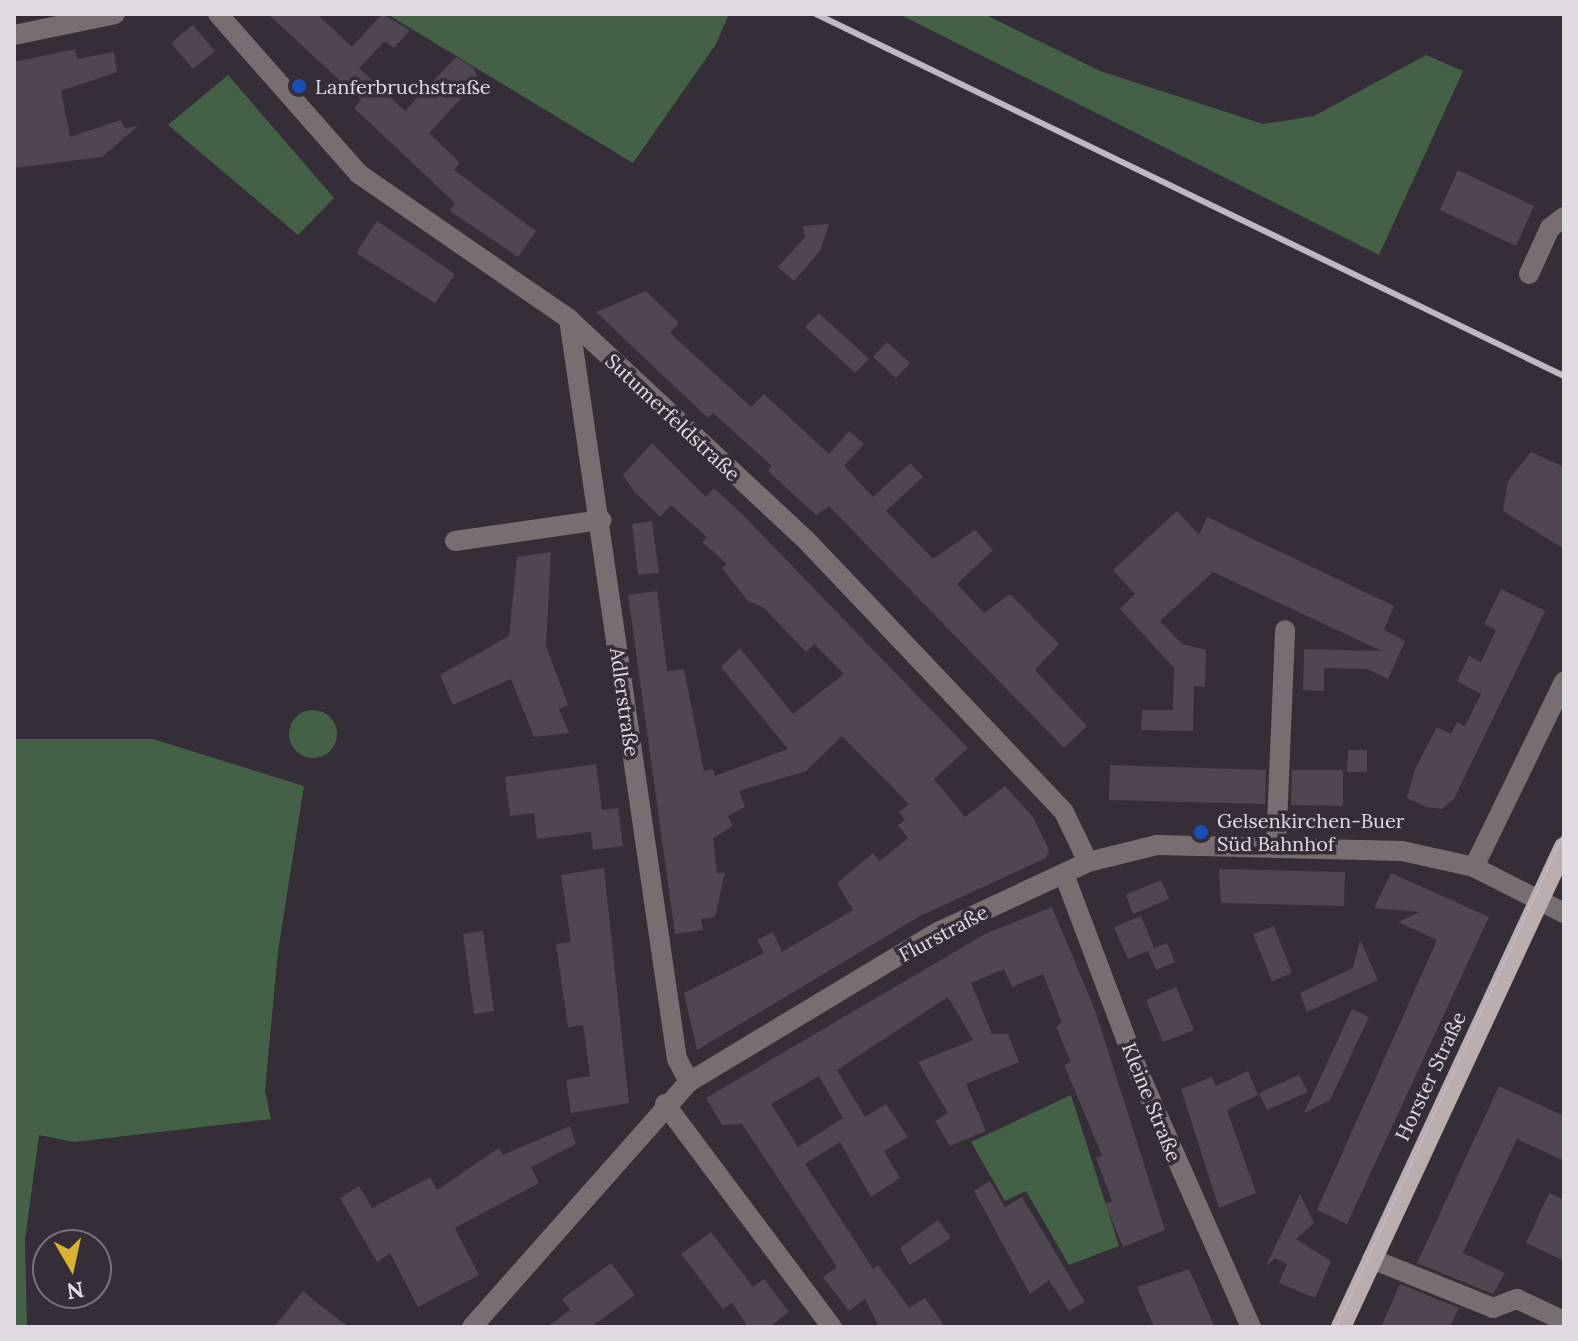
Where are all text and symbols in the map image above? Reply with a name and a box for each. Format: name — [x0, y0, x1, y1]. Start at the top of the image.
place label: Lanferbruchstraße — [315, 74, 491, 98]
marker: Lanferbruchstraße — [290, 77, 308, 95]
street label: Sutumerfeldstraße — [601, 348, 745, 486]
street label: Adlerstraße — [605, 646, 645, 758]
place label: Gelsenkirchen-Buer Süd Bahnhof — [1217, 808, 1404, 855]
marker: Gelsenkirchen-Buer Süd Bahnhof — [1192, 823, 1210, 841]
street label: Flurstraße — [894, 900, 992, 966]
street label: Horster Straße — [1390, 1008, 1470, 1144]
street label: Kleine Straße — [1117, 1039, 1187, 1165]
north arrow — [32, 1229, 112, 1309]
text: N — [65, 1276, 86, 1306]

